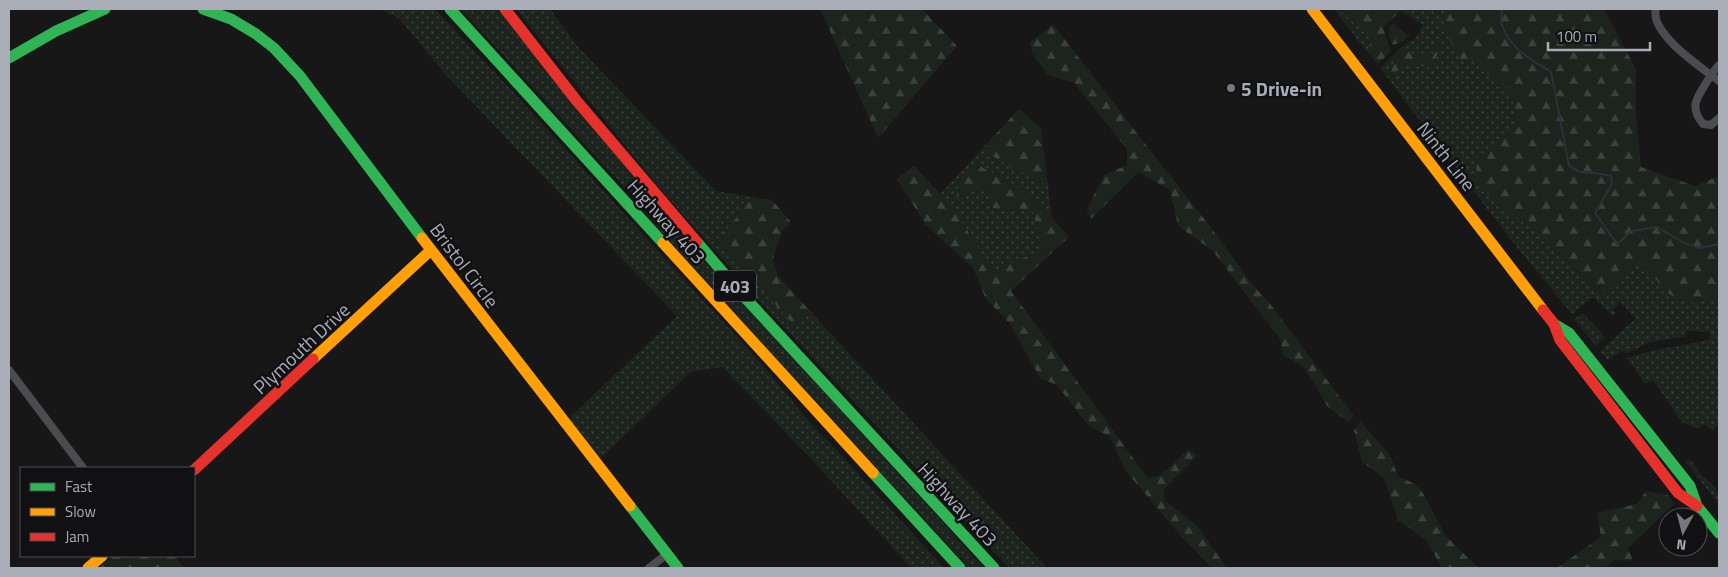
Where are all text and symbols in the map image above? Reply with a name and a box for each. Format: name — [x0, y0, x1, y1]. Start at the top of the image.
scale bar — [1548, 20, 1650, 52]
text: 100 m — [1556, 25, 1597, 48]
place label: 5 Drive-in — [1241, 74, 1322, 103]
marker: 5 Drive-in — [1225, 82, 1237, 94]
street label: Ninth Line — [1411, 115, 1483, 197]
street label: Highway 403 — [621, 172, 713, 270]
street label: Bristol Circle — [423, 216, 507, 314]
road number: 403 — [714, 270, 756, 302]
street label: Plymouth Drive — [246, 295, 356, 401]
street label: Highway 403 — [911, 455, 1005, 553]
legend — [20, 467, 195, 557]
text: Fast — [65, 475, 93, 498]
text: Slow — [65, 500, 96, 523]
north arrow — [1658, 507, 1708, 557]
text: Jam — [65, 525, 89, 548]
text: N — [1675, 534, 1687, 556]

